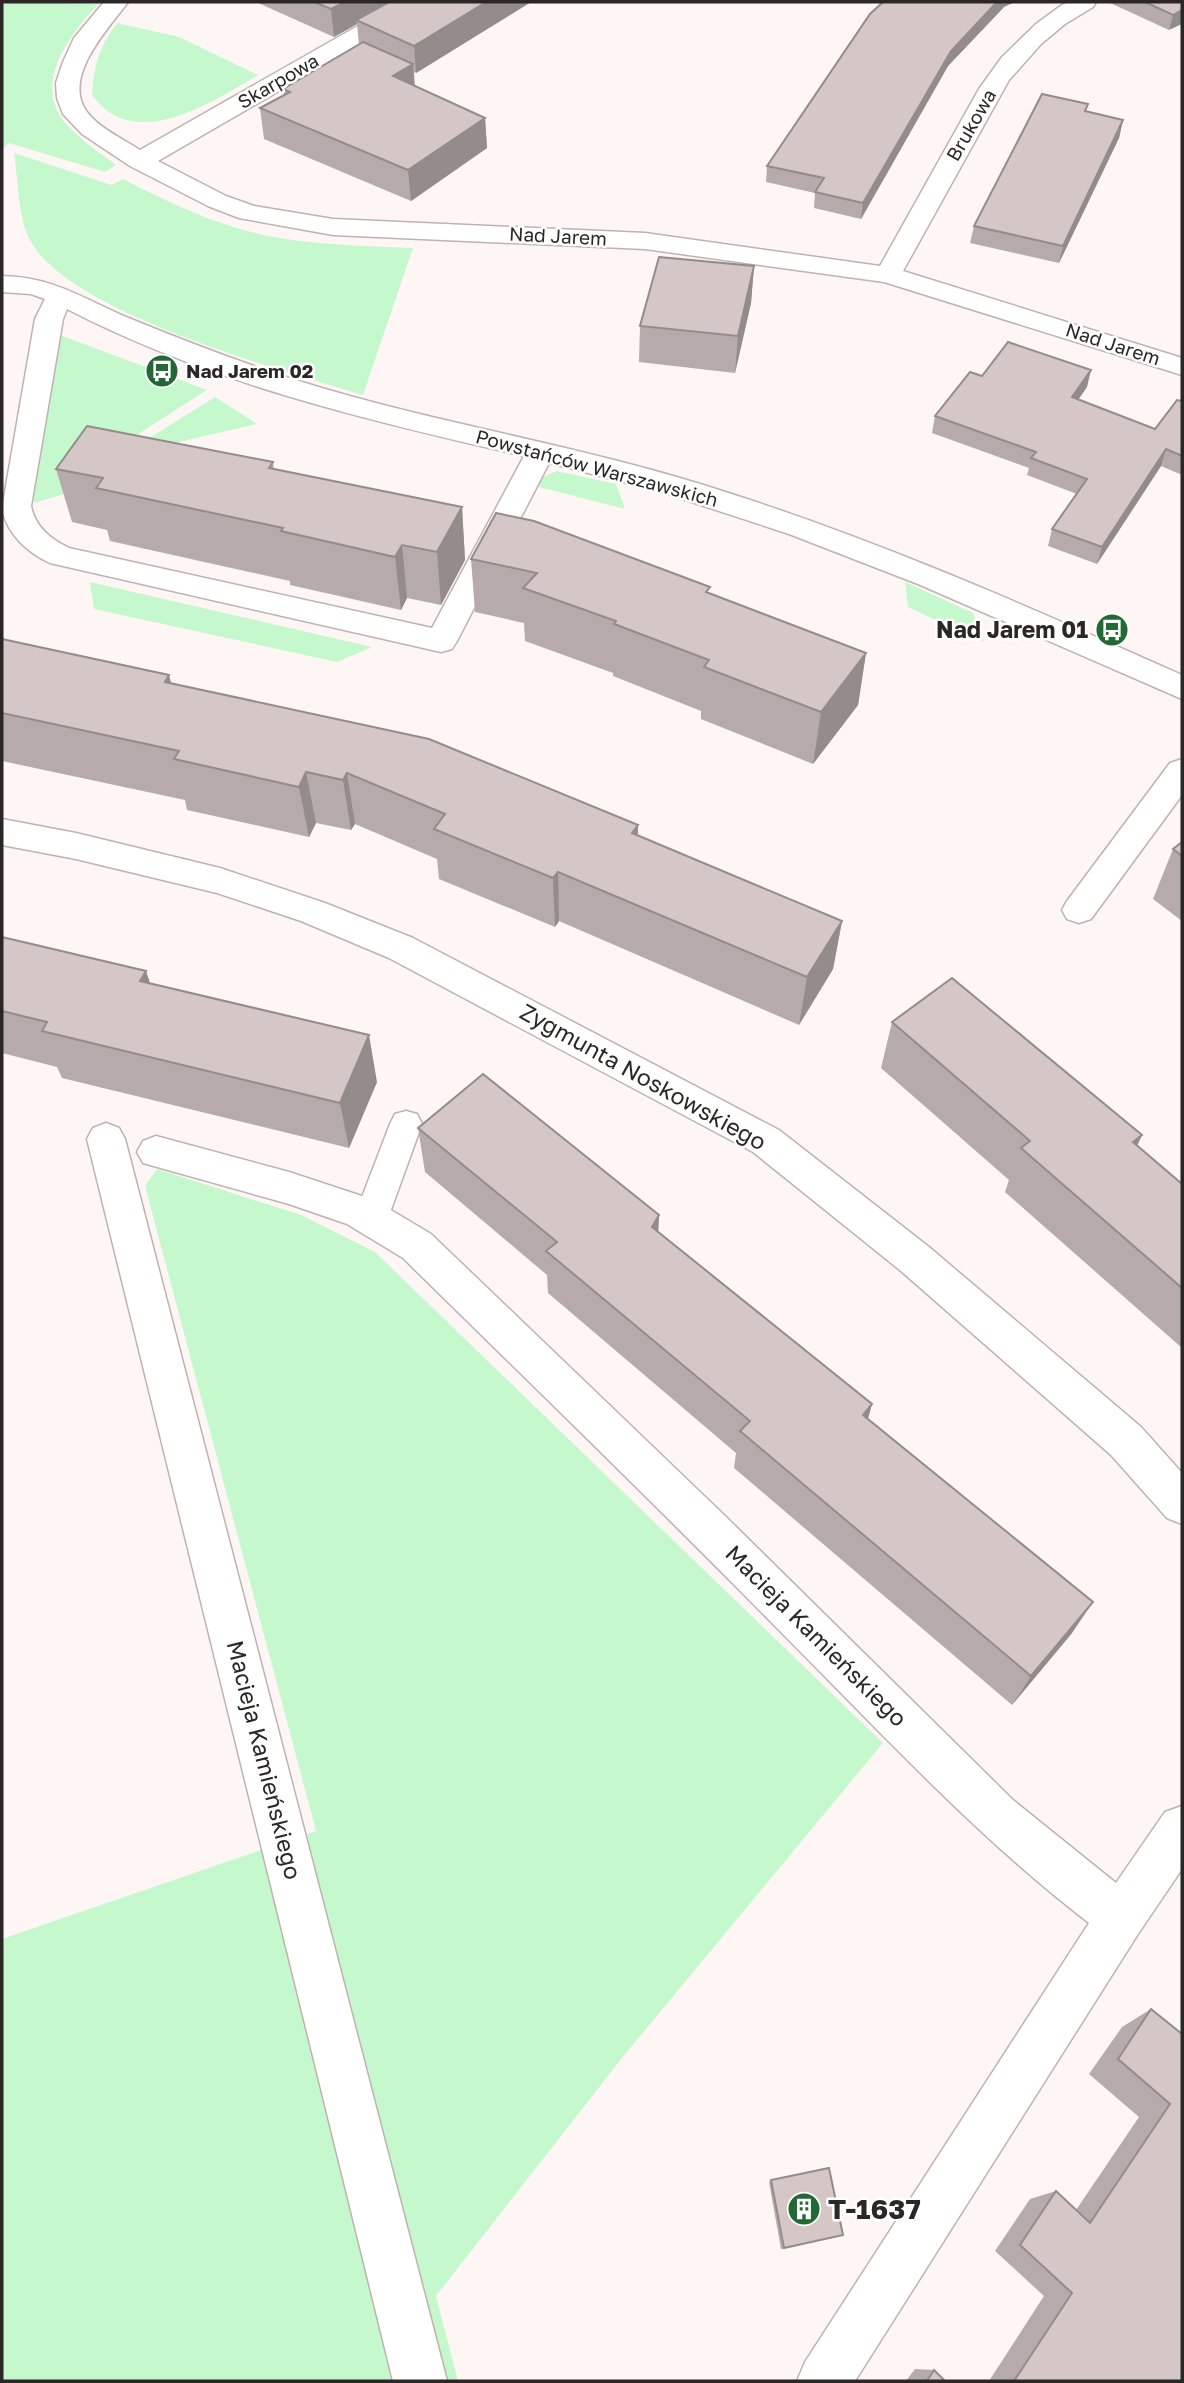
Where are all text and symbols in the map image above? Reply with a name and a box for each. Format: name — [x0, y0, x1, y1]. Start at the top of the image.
street label: Skarpowa — [233, 48, 322, 113]
street label: Brukowa — [941, 85, 1000, 165]
street label: Nad Jarem — [509, 221, 608, 250]
street label: Nad Jarem — [1063, 317, 1163, 370]
bus stop icon: Nad Jarem 02 — [143, 352, 181, 390]
place label: Nad Jarem 02 — [186, 359, 313, 382]
street label: Powstańców Warszawskich — [473, 424, 721, 511]
bus stop icon: Nad Jarem 01 — [1093, 611, 1131, 649]
place label: Nad Jarem 01 — [936, 615, 1088, 643]
street label: Zygmunta Noskowskiego — [516, 997, 771, 1155]
street label: Macieja Kamieńskiego — [720, 1539, 913, 1732]
street label: Macieja Kamieńskiego — [222, 1638, 308, 1882]
building icon: T-1637 — [785, 2190, 823, 2228]
place label: T-1637 — [828, 2192, 921, 2225]

